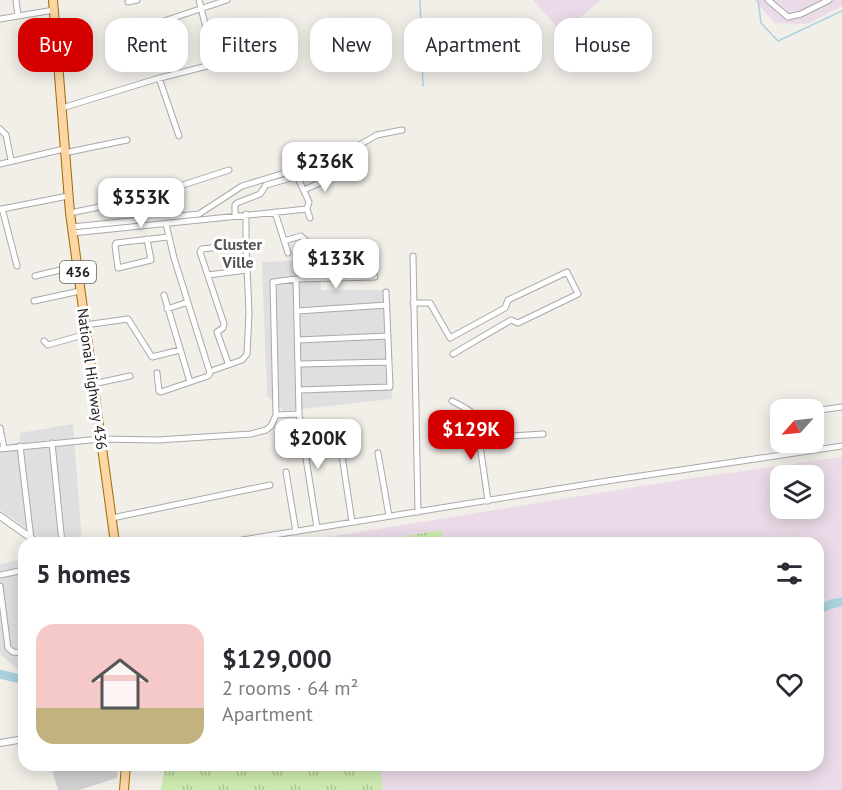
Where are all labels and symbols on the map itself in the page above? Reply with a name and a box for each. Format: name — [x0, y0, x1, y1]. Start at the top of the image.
pin: $236K — [283, 142, 367, 193]
pin: $353K — [99, 178, 183, 229]
district label: Cluster Ville — [214, 234, 263, 272]
pin: $133K — [294, 239, 378, 290]
road number: 436 — [60, 261, 96, 283]
street label: National Highway 436 — [73, 307, 112, 451]
north arrow — [770, 399, 824, 453]
pin: $129K — [429, 410, 513, 461]
pin: $200K — [276, 419, 360, 470]

